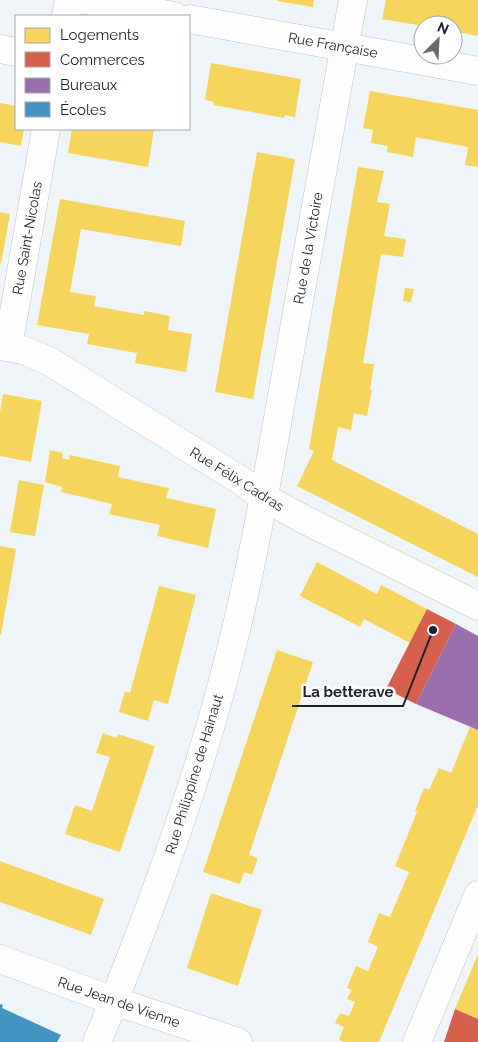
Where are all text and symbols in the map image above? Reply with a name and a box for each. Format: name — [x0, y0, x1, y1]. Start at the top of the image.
legend — [15, 15, 190, 130]
north arrow — [413, 15, 463, 65]
text: N — [435, 19, 451, 38]
text: Logements — [60, 26, 139, 44]
street label: Rue Française — [287, 29, 379, 61]
text: Commerces — [60, 51, 145, 69]
text: Bureaux — [60, 76, 118, 94]
text: Écoles — [60, 101, 106, 119]
street label: Rue Saint-Nicolas — [9, 180, 45, 296]
street label: Rue de la Victoire — [290, 191, 326, 305]
street label: Rue Félix Cadras — [187, 444, 287, 514]
callout: La betterave — [292, 676, 403, 706]
text: La betterave — [303, 683, 393, 701]
street label: Rue Philippine de Hainaut — [162, 692, 226, 856]
street label: Rue Jean de Vienne — [56, 974, 182, 1030]

